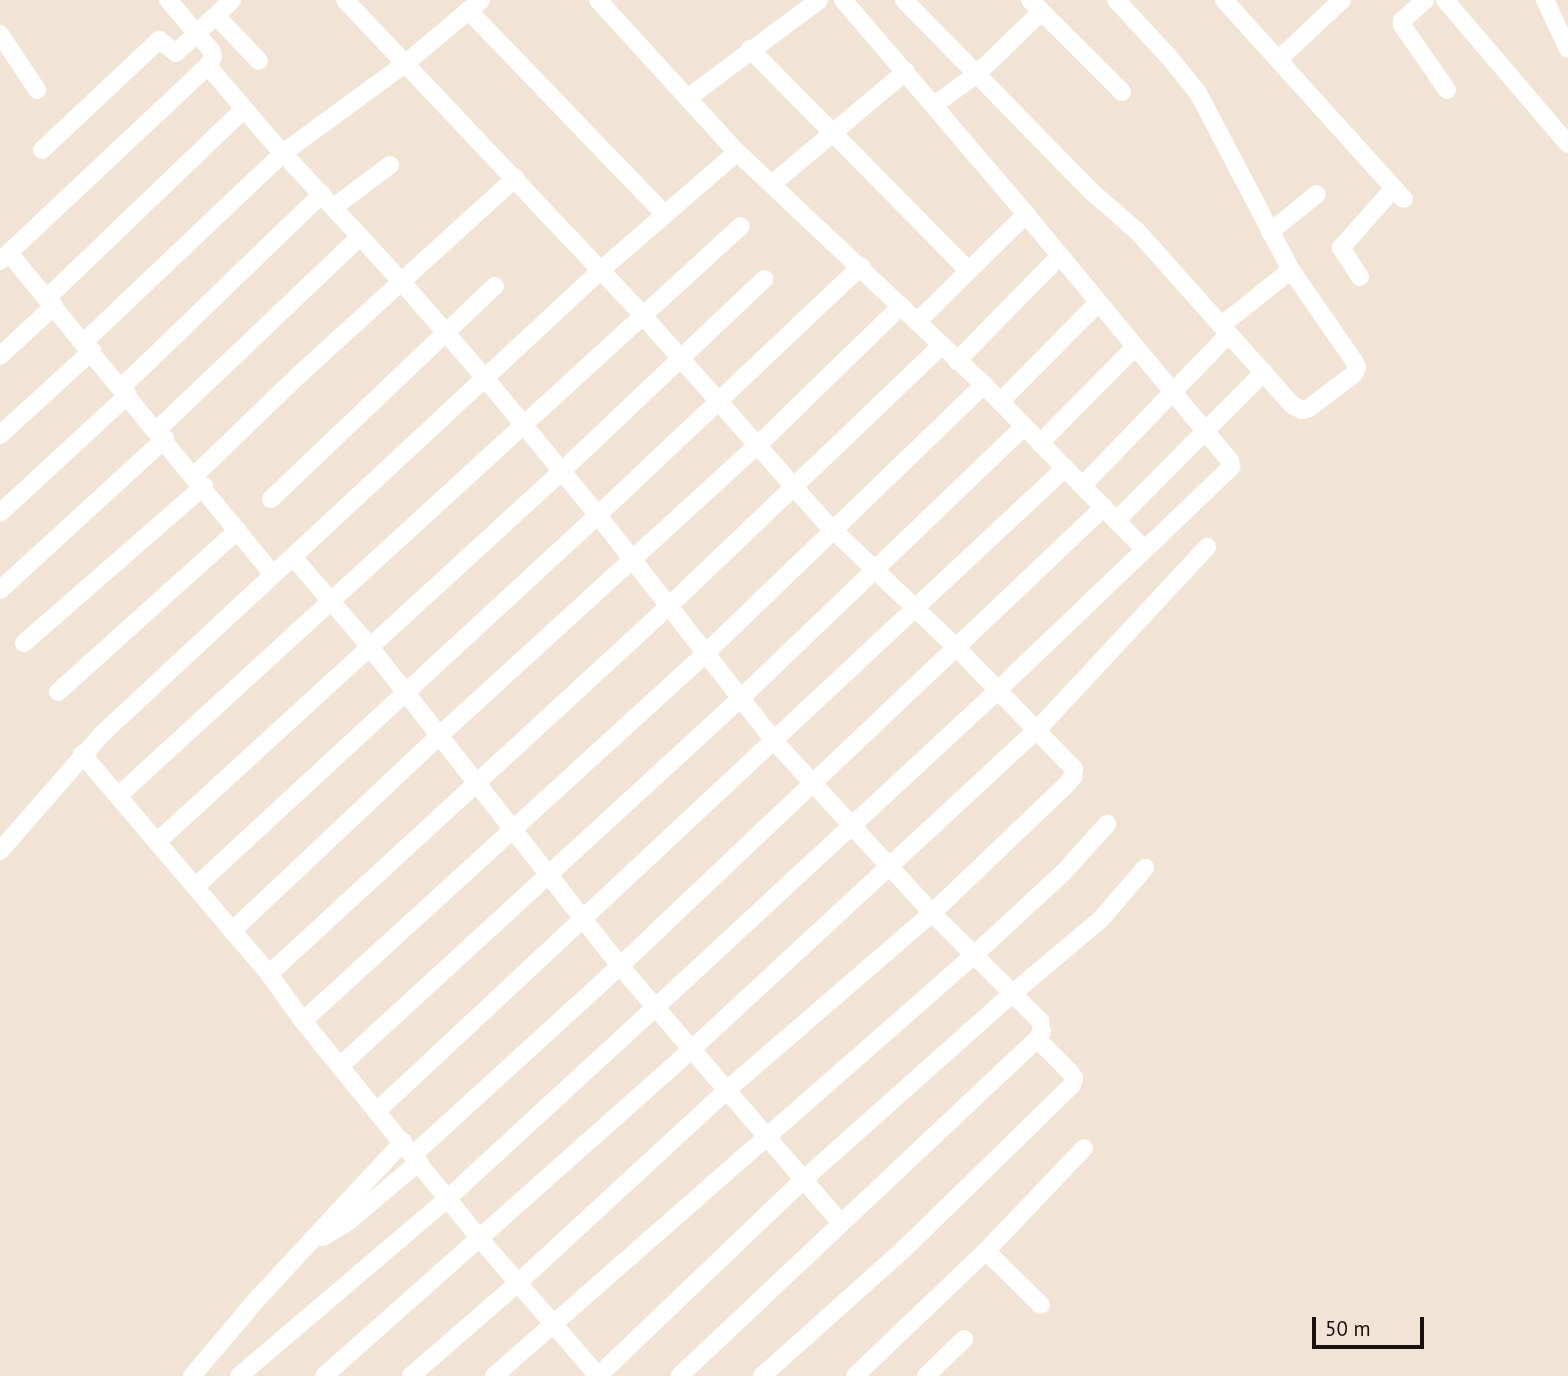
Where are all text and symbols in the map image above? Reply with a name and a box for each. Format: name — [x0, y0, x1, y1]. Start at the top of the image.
scale bar — [1316, 1302, 1428, 1346]
text: 50 m — [1325, 1315, 1371, 1342]

